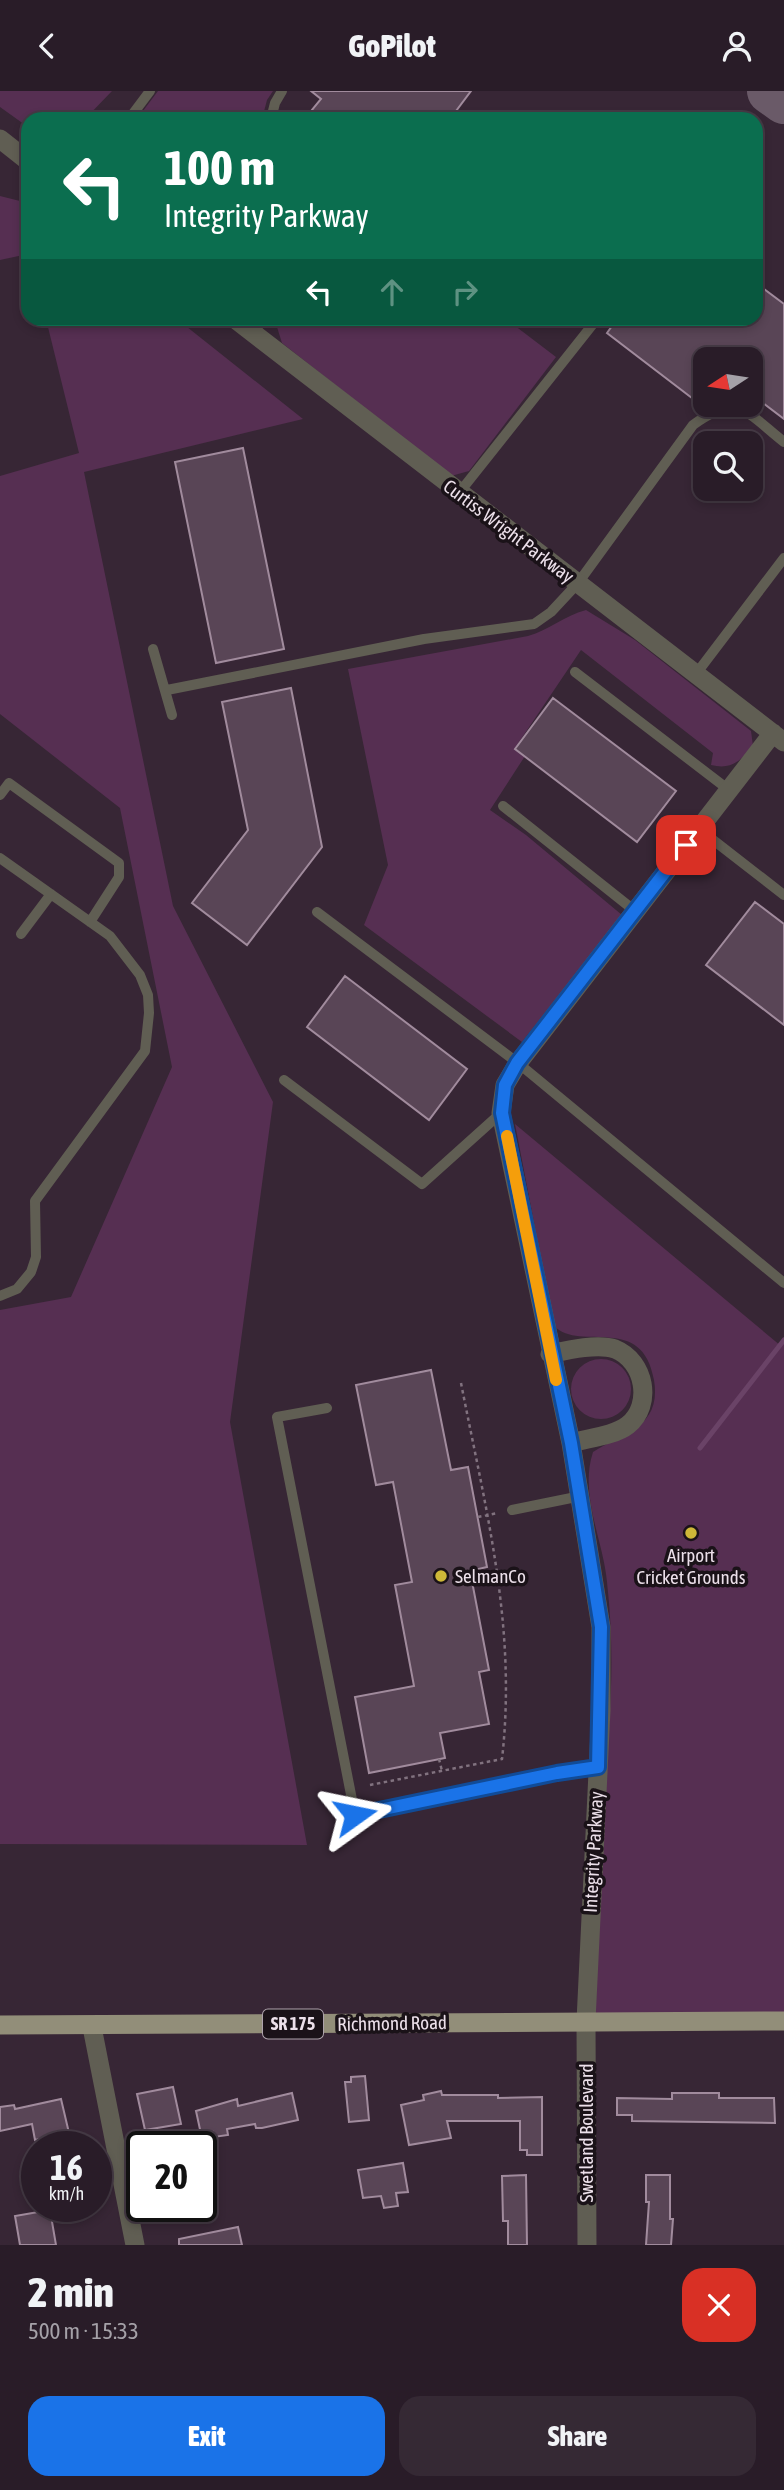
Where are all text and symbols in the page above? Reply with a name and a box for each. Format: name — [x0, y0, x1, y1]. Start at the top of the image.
icon: back — [28, 27, 66, 65]
text: GoPilot — [348, 27, 436, 64]
icon: person — [718, 27, 756, 65]
text: 100 m — [164, 139, 275, 195]
icon: left — [49, 140, 140, 231]
text: Integrity Parkway — [164, 197, 369, 234]
icon: left — [300, 273, 338, 311]
icon: ahead — [373, 273, 411, 311]
icon: right — [446, 273, 484, 311]
north arrow — [693, 347, 763, 417]
map controls — [693, 347, 763, 501]
button: search — [693, 431, 763, 501]
street label: Curtiss Wright Parkway — [439, 475, 579, 587]
pin — [656, 815, 716, 875]
icon: arrive — [667, 826, 705, 864]
marker: Airport Cricket Grounds — [683, 1525, 699, 1541]
place label: Airport Cricket Grounds — [637, 1544, 746, 1588]
place label: SelmanCo — [455, 1565, 526, 1587]
marker: SelmanCo — [433, 1568, 449, 1584]
position arrow — [318, 1778, 392, 1852]
street label: Integrity Parkway — [579, 1791, 607, 1913]
road number: SR 175 — [263, 2010, 323, 2039]
street label: Richmond Road — [337, 2011, 447, 2035]
street label: Swetland Boulevard — [575, 2063, 597, 2203]
speed limit sign: 20 — [126, 2131, 217, 2222]
text: 16 — [50, 2147, 83, 2187]
text: km/h — [49, 2183, 84, 2204]
text: 2 min — [28, 2268, 114, 2316]
button: close — [682, 2268, 756, 2342]
text: 500 m · 15:33 — [28, 2318, 139, 2344]
button: Exit — [28, 2396, 385, 2476]
button: Share — [399, 2396, 756, 2476]

